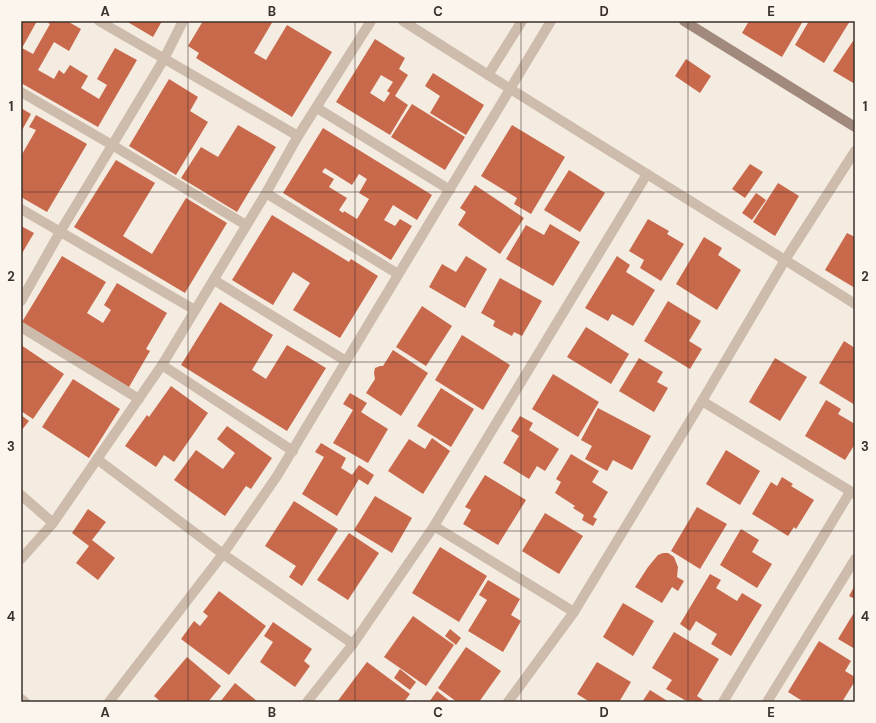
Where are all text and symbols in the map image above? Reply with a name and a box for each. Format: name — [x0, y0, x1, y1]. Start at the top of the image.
text: A — [100, 3, 110, 20]
text: B — [268, 3, 276, 20]
text: C — [433, 3, 443, 20]
text: D — [599, 3, 609, 20]
text: E — [767, 3, 775, 20]
text: 1 — [9, 98, 13, 115]
text: 1 — [863, 98, 867, 115]
text: 2 — [7, 268, 15, 285]
text: 2 — [861, 268, 869, 285]
text: 3 — [7, 438, 15, 455]
text: 3 — [861, 438, 869, 455]
text: 4 — [7, 608, 15, 625]
text: 4 — [861, 608, 869, 625]
text: A — [100, 704, 110, 721]
text: B — [268, 704, 276, 721]
text: C — [433, 704, 443, 721]
text: D — [599, 704, 609, 721]
text: E — [767, 704, 775, 721]

